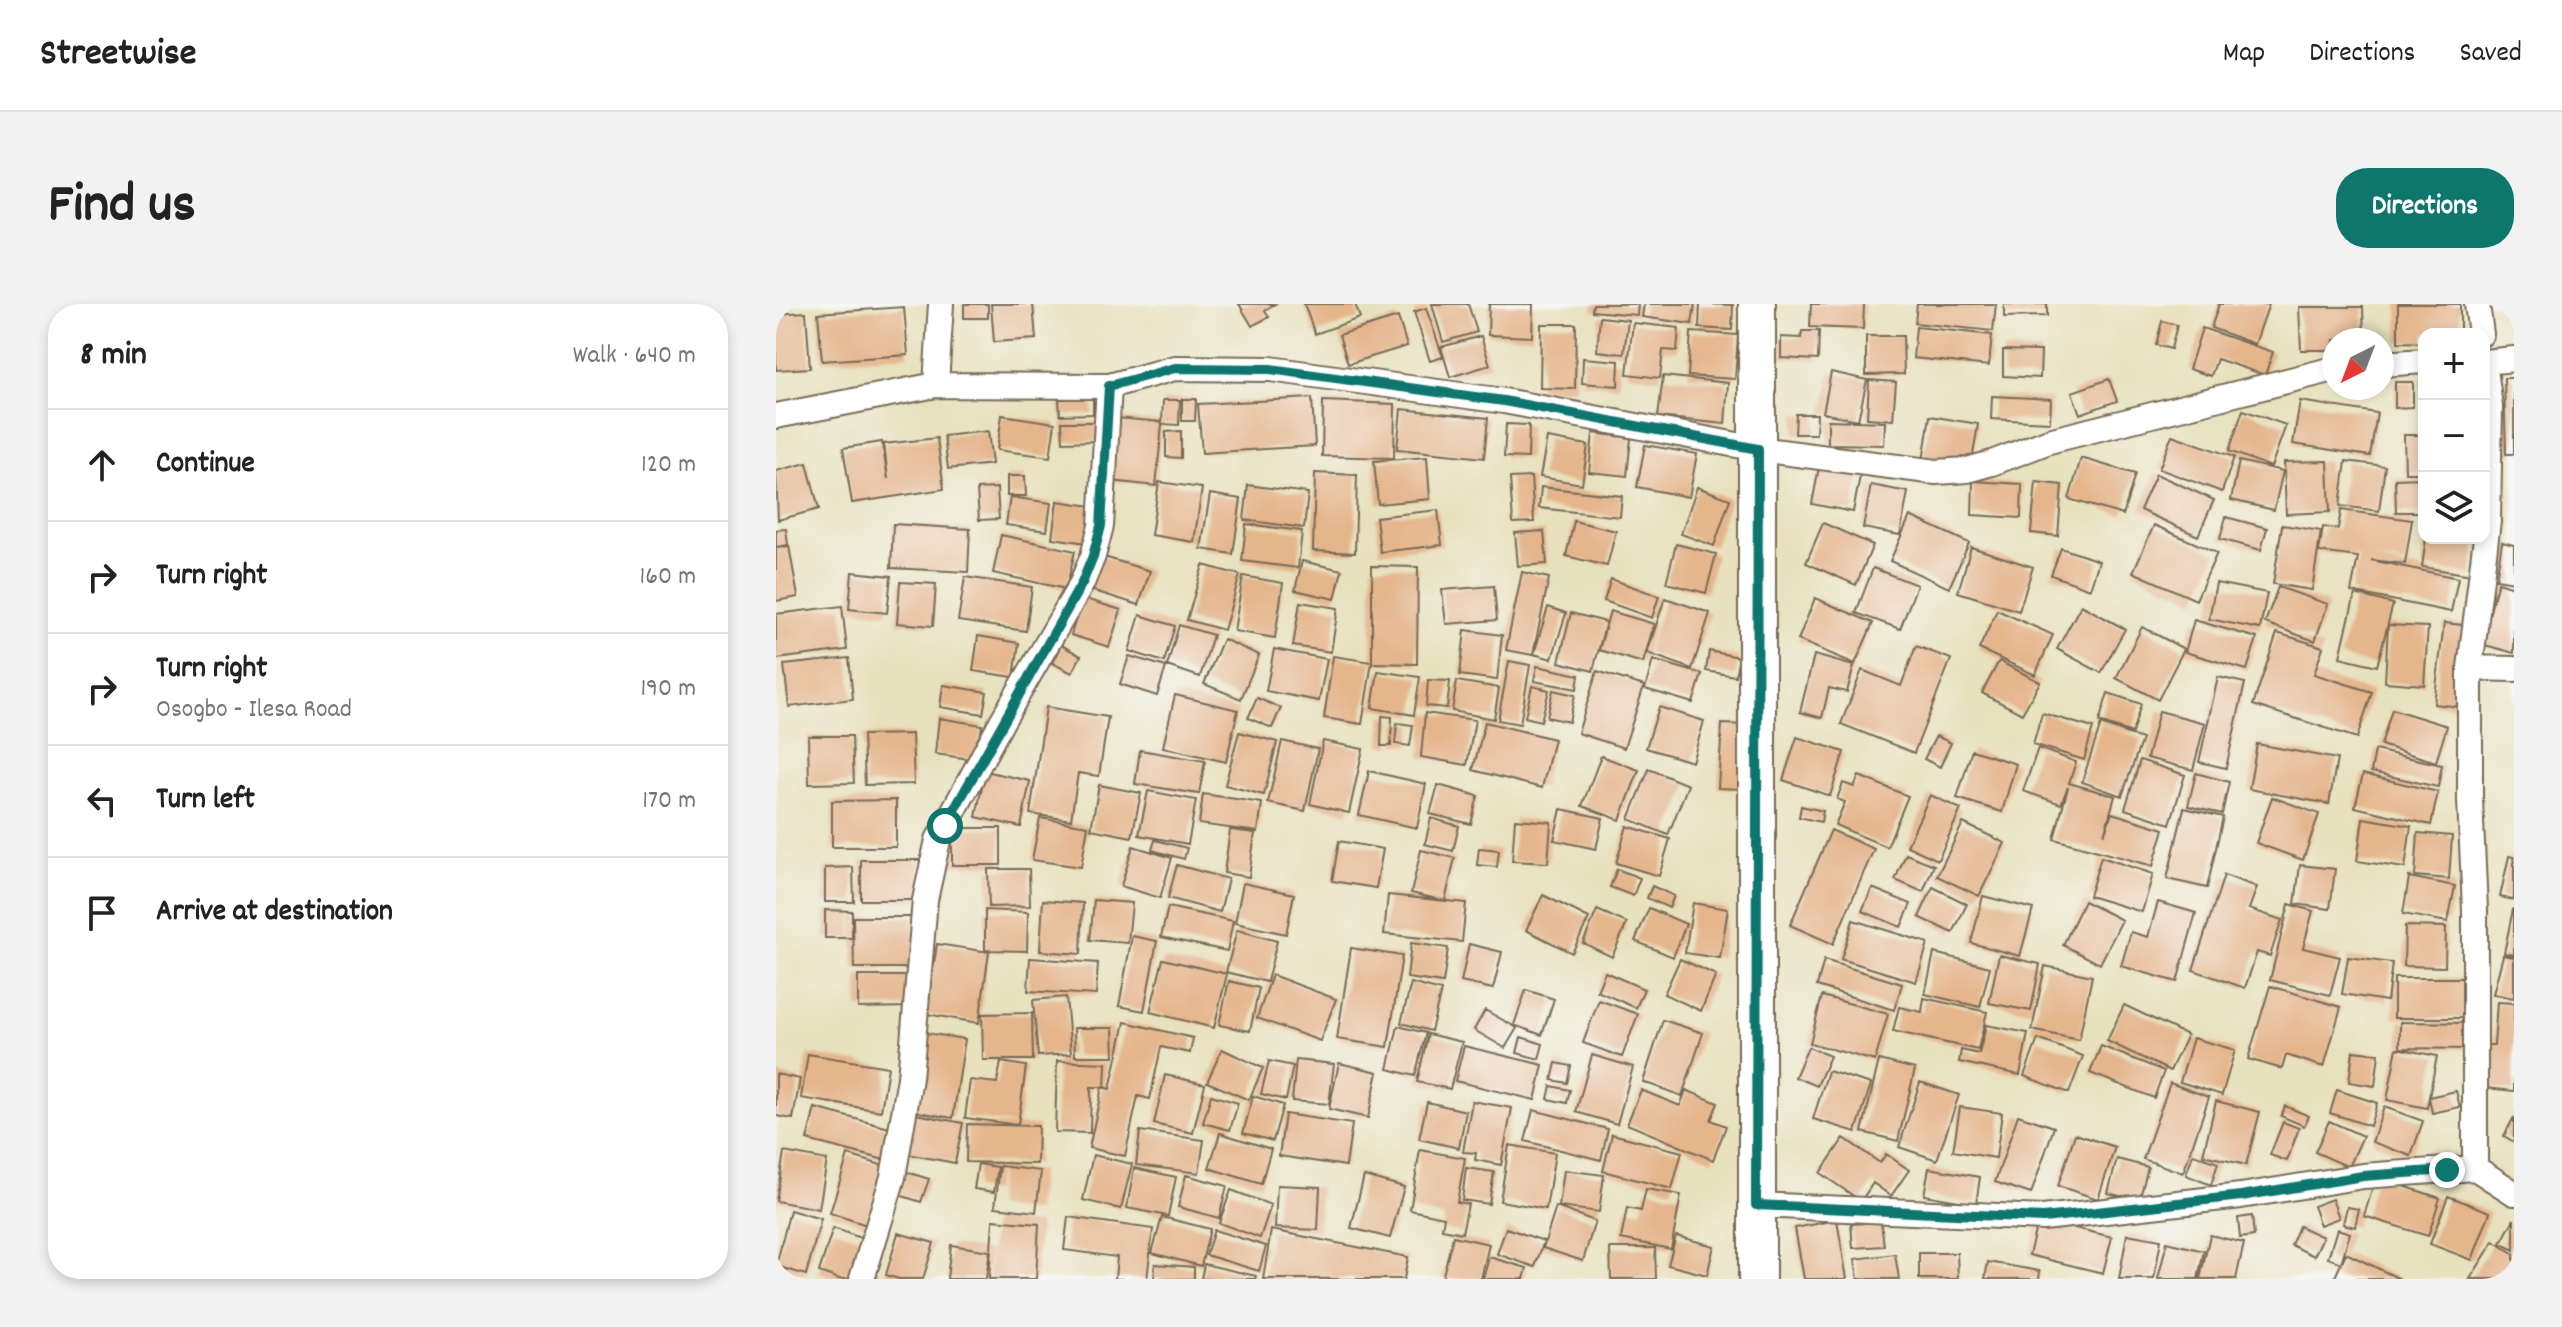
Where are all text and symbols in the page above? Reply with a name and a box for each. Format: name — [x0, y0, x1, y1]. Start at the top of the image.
text: Streetwise — [40, 28, 197, 83]
text: Map — [2223, 35, 2265, 75]
text: Directions — [2309, 35, 2415, 75]
text: Saved — [2459, 35, 2522, 75]
text: Find us — [48, 168, 196, 248]
button: Directions — [2336, 168, 2514, 248]
north arrow — [2322, 328, 2394, 400]
map controls — [2418, 328, 2490, 544]
button: + — [2418, 328, 2490, 400]
text: 8 min — [80, 332, 147, 381]
text: Walk · 640 m — [573, 338, 696, 375]
button: − — [2418, 400, 2490, 472]
icon: ahead — [80, 443, 124, 487]
text: Continue — [156, 444, 255, 487]
text: 120 m — [641, 447, 696, 484]
button: layers — [2418, 472, 2490, 544]
icon: right — [80, 555, 124, 599]
text: Turn right — [156, 556, 267, 599]
text: 160 m — [640, 559, 696, 596]
text: Turn right — [156, 649, 267, 692]
icon: right — [80, 667, 124, 711]
text: 190 m — [640, 671, 696, 708]
text: Osogbo - Ilesa Road — [156, 692, 352, 729]
icon: left — [80, 779, 124, 823]
text: Turn left — [156, 780, 255, 823]
text: 170 m — [642, 783, 696, 820]
route start — [927, 808, 963, 844]
icon: arrive — [80, 891, 124, 935]
text: Arrive at destination — [156, 892, 393, 935]
route end — [2429, 1152, 2465, 1188]

